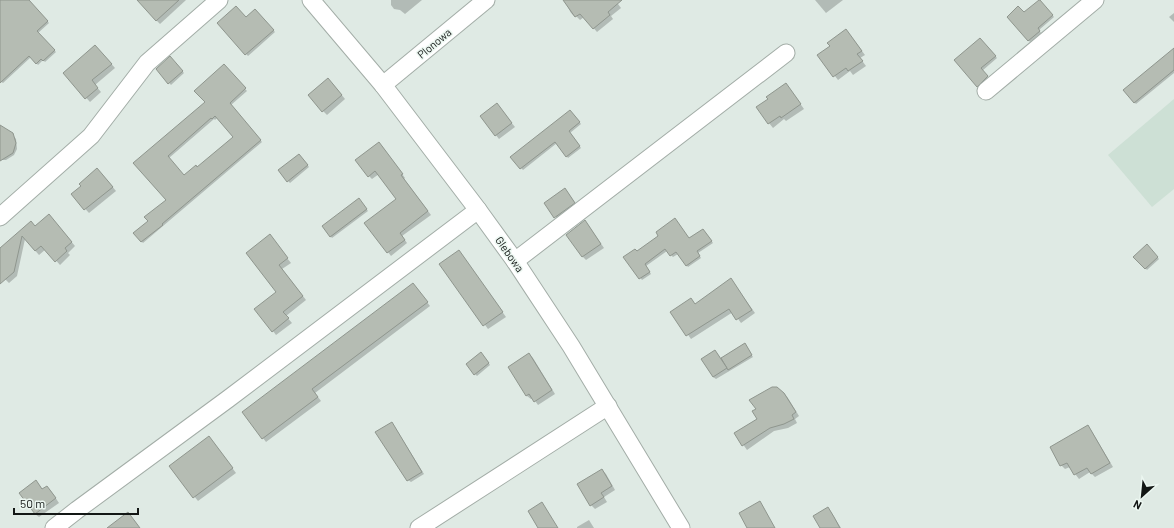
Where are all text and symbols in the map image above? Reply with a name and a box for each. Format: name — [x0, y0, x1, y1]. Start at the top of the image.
street label: Plonowa — [414, 25, 454, 61]
street label: Glebowa — [493, 234, 527, 274]
north arrow — [1122, 476, 1162, 516]
scale bar — [14, 490, 138, 516]
text: 50 m — [20, 496, 45, 510]
text: N — [1131, 498, 1143, 513]

